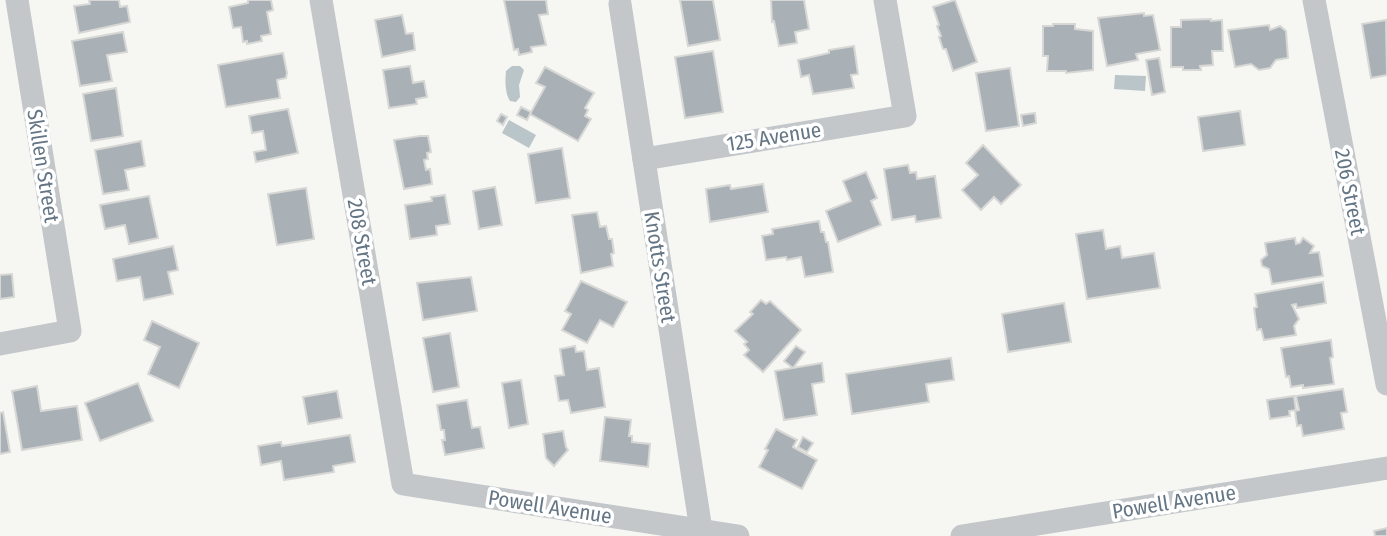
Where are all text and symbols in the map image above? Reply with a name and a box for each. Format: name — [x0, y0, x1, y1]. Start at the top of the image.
street label: Skillen Street — [21, 107, 65, 225]
street label: 125 Avenue — [725, 117, 823, 157]
street label: 206 Street — [1329, 147, 1371, 237]
street label: 208 Street — [342, 197, 382, 287]
street label: Knotts Street — [638, 209, 682, 325]
street label: Powell Avenue — [1110, 479, 1238, 525]
street label: Powell Avenue — [486, 484, 614, 530]

